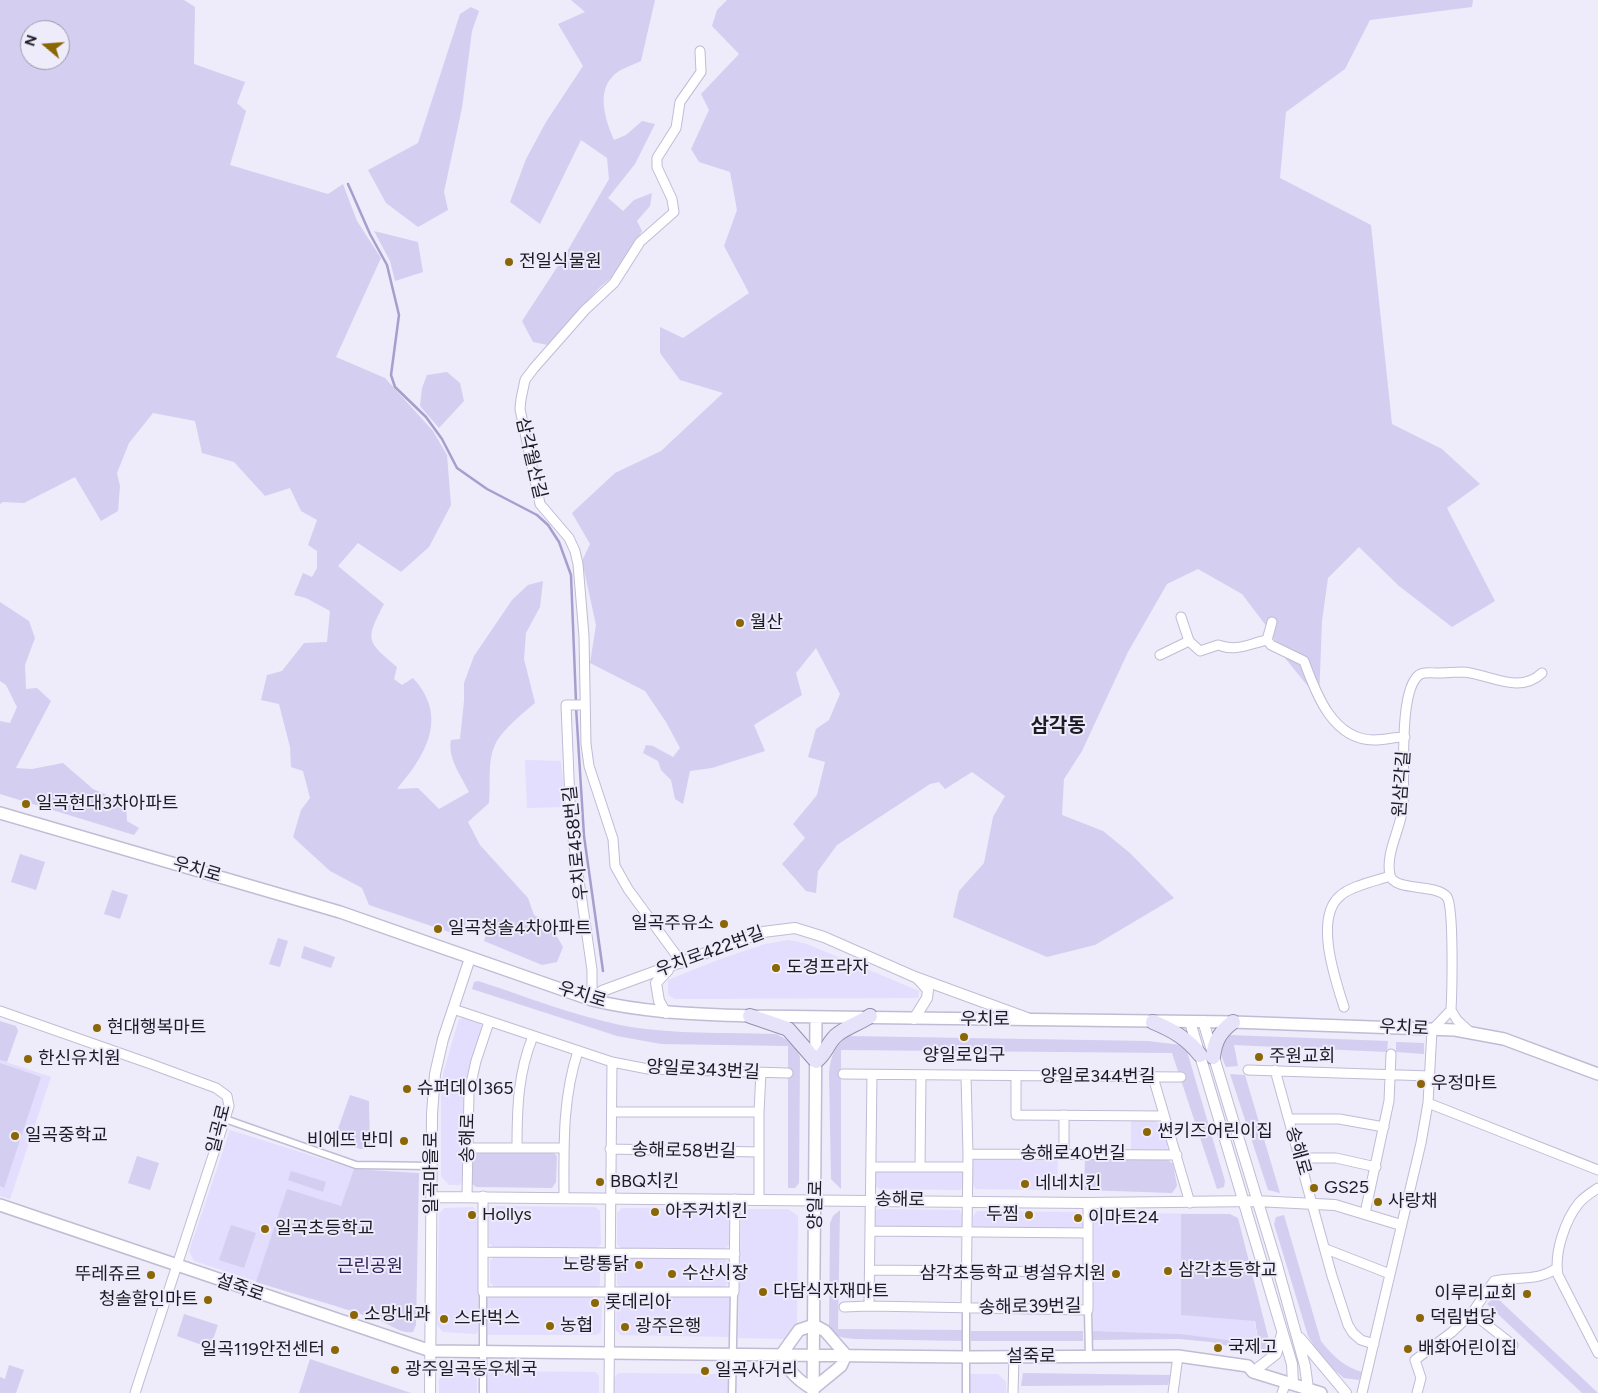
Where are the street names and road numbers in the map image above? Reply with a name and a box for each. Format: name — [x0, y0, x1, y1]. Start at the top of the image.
street label: 삼각월산길 — [511, 415, 551, 501]
street label: 원삼각길 — [1389, 750, 1415, 818]
street label: 우치로458번길 — [559, 784, 593, 902]
street label: 우치로 — [170, 853, 224, 887]
street label: 우치로422번길 — [653, 922, 767, 982]
street label: 우치로 — [555, 977, 609, 1013]
street label: 우치로 — [960, 1009, 1010, 1031]
street label: 우치로 — [1379, 1016, 1429, 1040]
street label: 양일로343번길 — [646, 1056, 760, 1084]
street label: 양일로344번길 — [1041, 1066, 1155, 1088]
street label: 일곡로 — [203, 1102, 235, 1156]
street label: 송해로 — [457, 1113, 479, 1163]
street label: 송해로 — [1281, 1124, 1315, 1178]
street label: 일곡마을로 — [421, 1132, 443, 1214]
street label: 송해로58번길 — [632, 1139, 736, 1163]
street label: 송해로40번길 — [1020, 1143, 1126, 1165]
street label: 양일로 — [805, 1180, 827, 1230]
street label: 송해로 — [875, 1189, 925, 1211]
street label: 설죽로 — [213, 1270, 267, 1306]
street label: 송해로39번길 — [978, 1295, 1082, 1319]
street label: 설죽로 — [1006, 1346, 1056, 1368]

